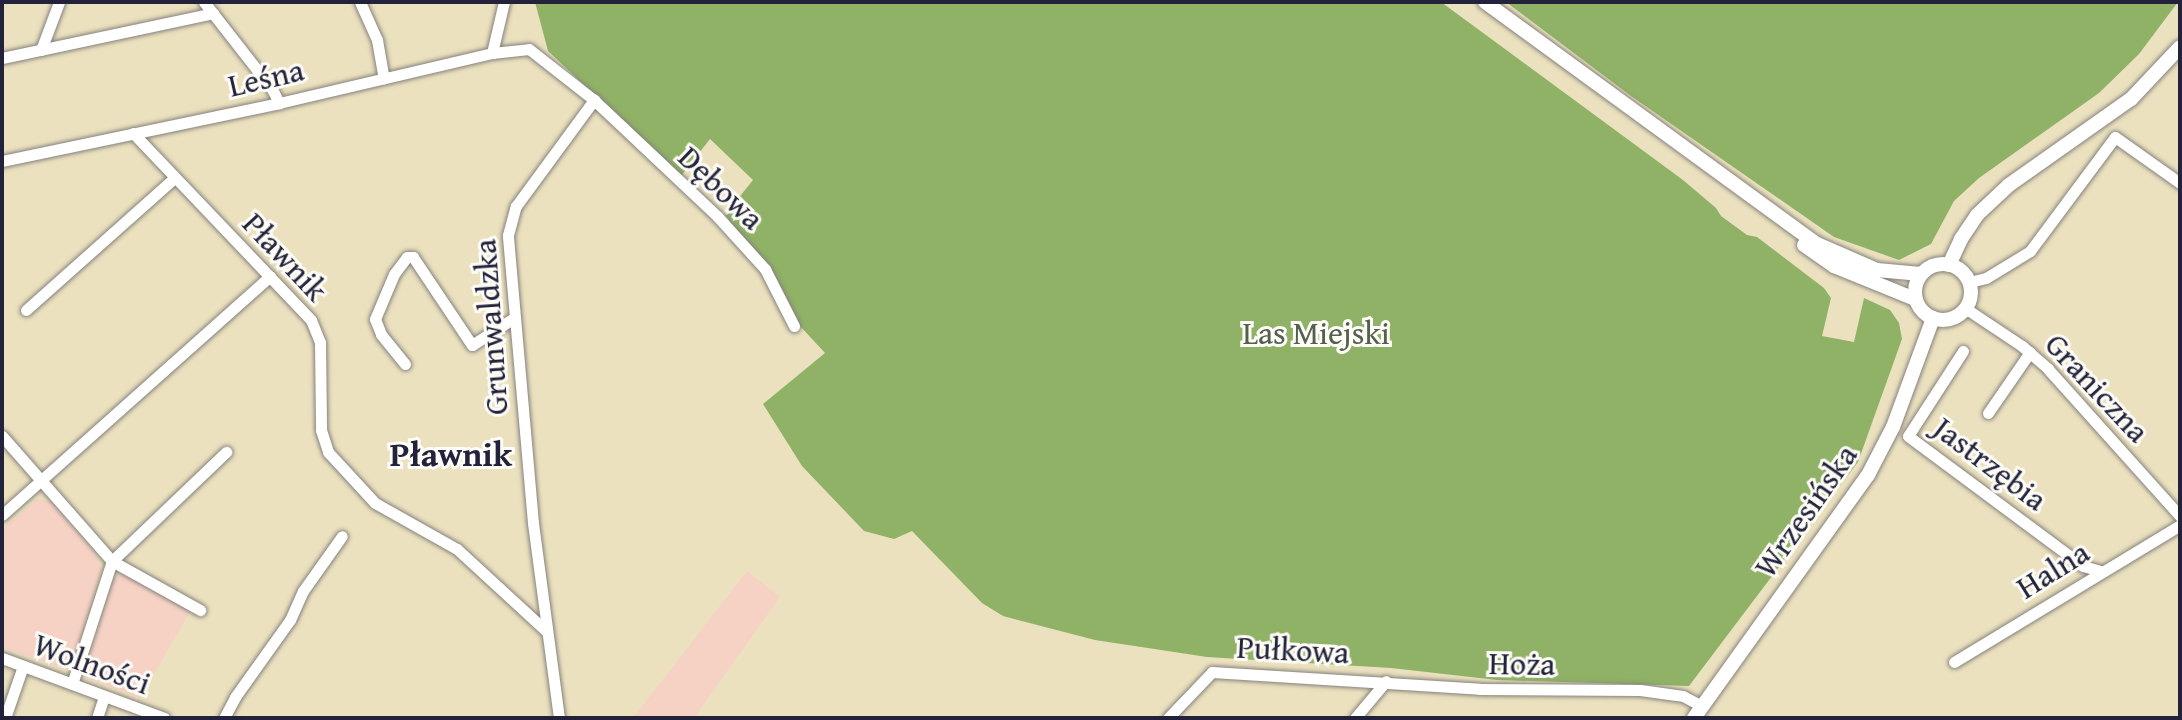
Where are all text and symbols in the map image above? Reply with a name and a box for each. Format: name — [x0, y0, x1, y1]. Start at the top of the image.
street label: Leśna — [224, 51, 308, 105]
street label: Dębowa — [670, 138, 772, 238]
street label: Pławnik — [234, 205, 336, 309]
street label: Grunwaldzka — [466, 238, 516, 416]
park label: Las Miejski — [1242, 314, 1390, 352]
street label: Graniczna — [2037, 326, 2157, 450]
street label: Jastrzębia — [1926, 409, 2054, 519]
district label: Pławnik — [390, 434, 512, 474]
street label: Wrzesińska — [1746, 437, 1866, 585]
street label: Halna — [2010, 533, 2096, 607]
street label: Wolności — [28, 625, 156, 703]
street label: Pułkowa — [1236, 628, 1350, 672]
street label: Hoża — [1488, 644, 1556, 684]

